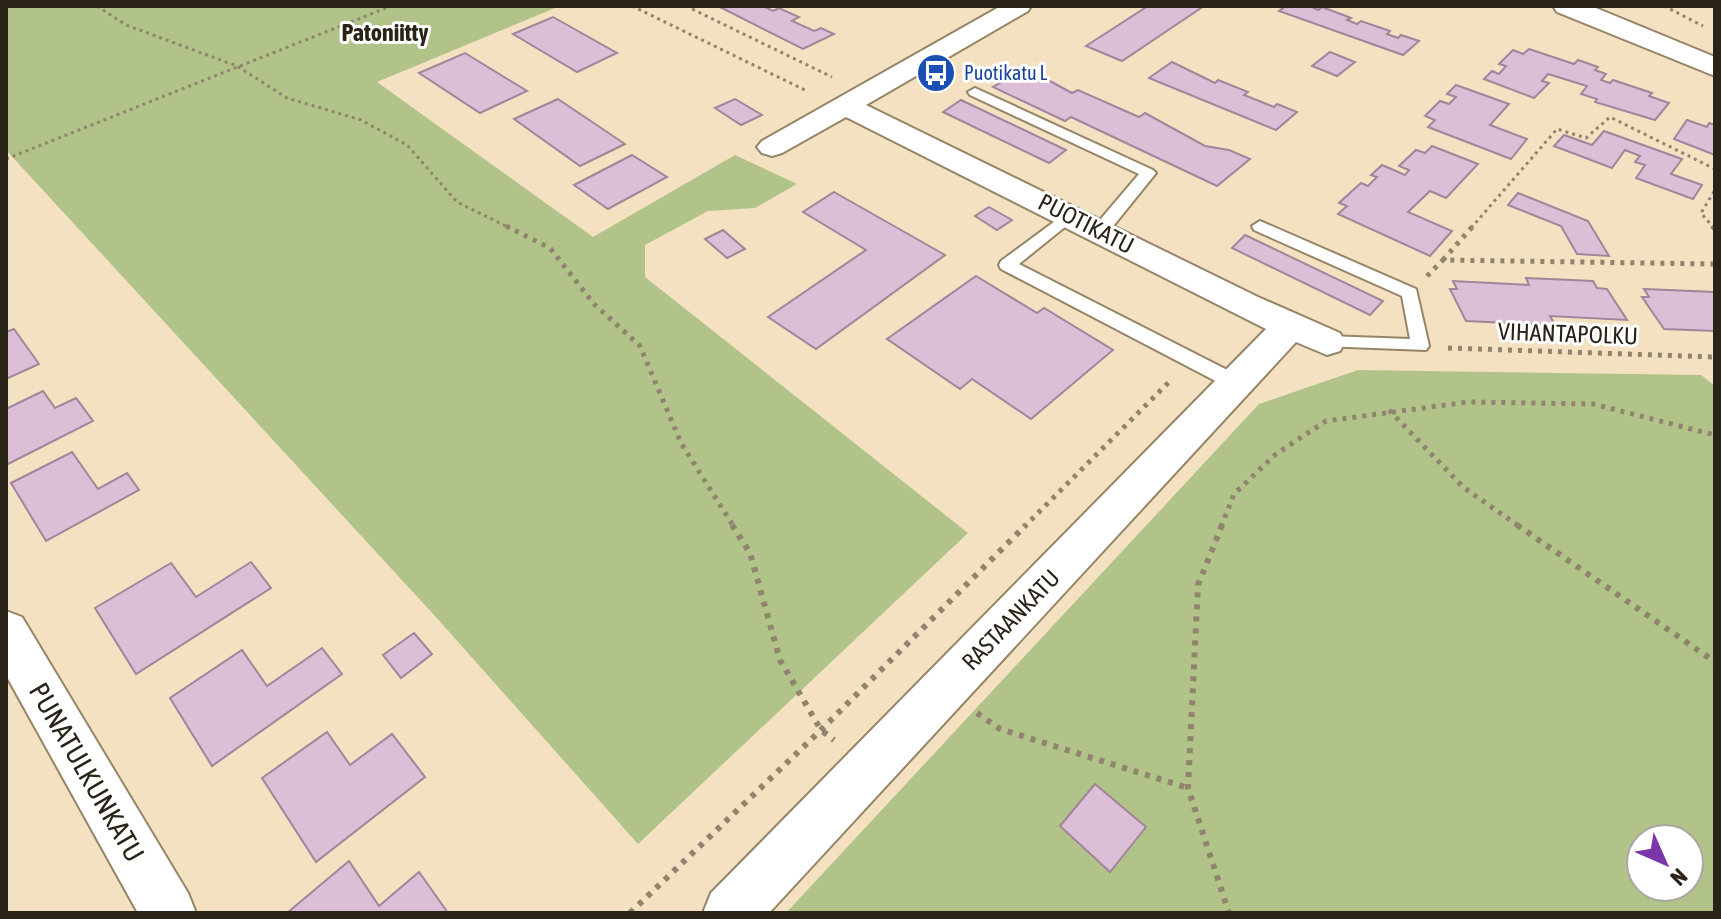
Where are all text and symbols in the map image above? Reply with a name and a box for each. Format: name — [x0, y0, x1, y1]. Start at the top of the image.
district label: Patoniitty — [342, 19, 428, 46]
bus stop icon: Puotikatu L — [915, 52, 957, 94]
place label: Puotikatu L — [964, 61, 1047, 84]
street label: PUOTIKATU — [1034, 188, 1138, 259]
street label: VIHANTAPOLKU — [1498, 318, 1638, 349]
street label: RASTAANKATU — [956, 564, 1065, 675]
street label: PUNATULKUNKATU — [23, 677, 151, 867]
north arrow — [1625, 823, 1705, 903]
text: N — [1665, 863, 1693, 891]

